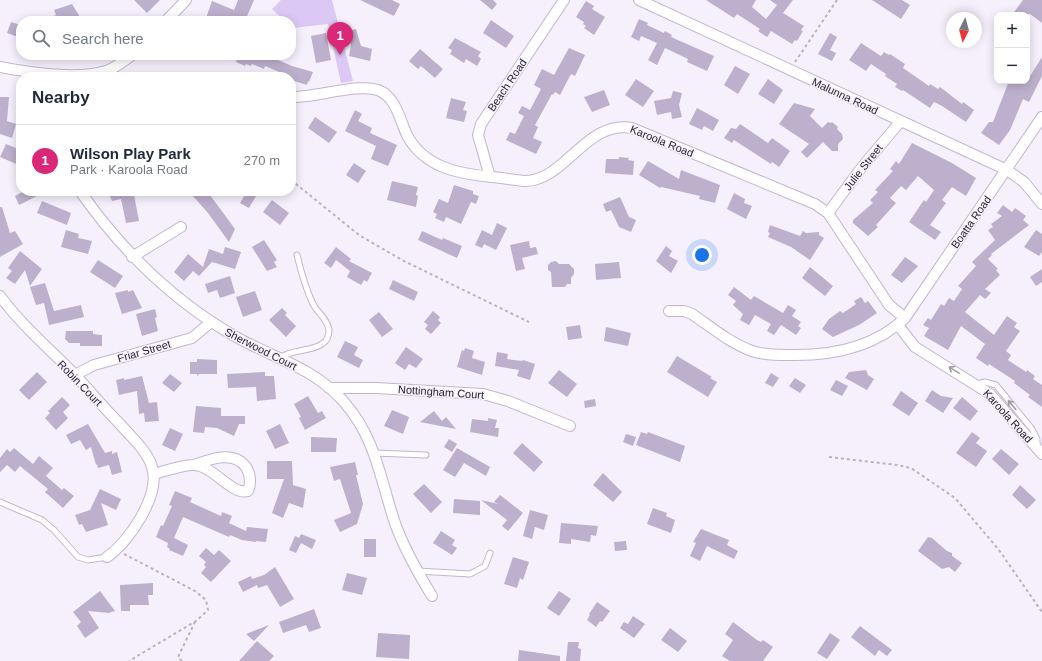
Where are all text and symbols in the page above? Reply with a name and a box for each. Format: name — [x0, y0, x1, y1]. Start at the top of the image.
north arrow — [946, 12, 982, 48]
map controls — [994, 12, 1030, 84]
button: + — [994, 12, 1030, 48]
search box — [16, 16, 296, 60]
pin: 1 — [327, 22, 353, 55]
icon: search — [30, 27, 52, 49]
text: Search here — [62, 30, 144, 47]
button: − — [994, 48, 1030, 84]
street label: Beach Road — [485, 57, 529, 113]
street label: Malunna Road — [810, 75, 880, 117]
text: Nearby — [32, 88, 90, 107]
street label: Karoola Road — [629, 123, 695, 159]
street label: Julie Street — [841, 142, 885, 192]
text: Wilson Play Park — [70, 145, 191, 162]
text: 1 — [41, 153, 49, 168]
text: 270 m — [244, 153, 280, 168]
text: Park · Karoola Road — [70, 162, 188, 177]
street label: Boatta Road — [949, 194, 993, 250]
your location — [692, 245, 712, 265]
street label: Sherwood Court — [223, 326, 299, 372]
street label: Friar Street — [116, 338, 172, 364]
street label: Robin Court — [55, 358, 105, 408]
one-way arrow — [948, 366, 960, 374]
street label: Nottingham Court — [398, 383, 484, 401]
street label: Karoola Road — [981, 387, 1035, 445]
one-way arrow — [1008, 399, 1017, 410]

